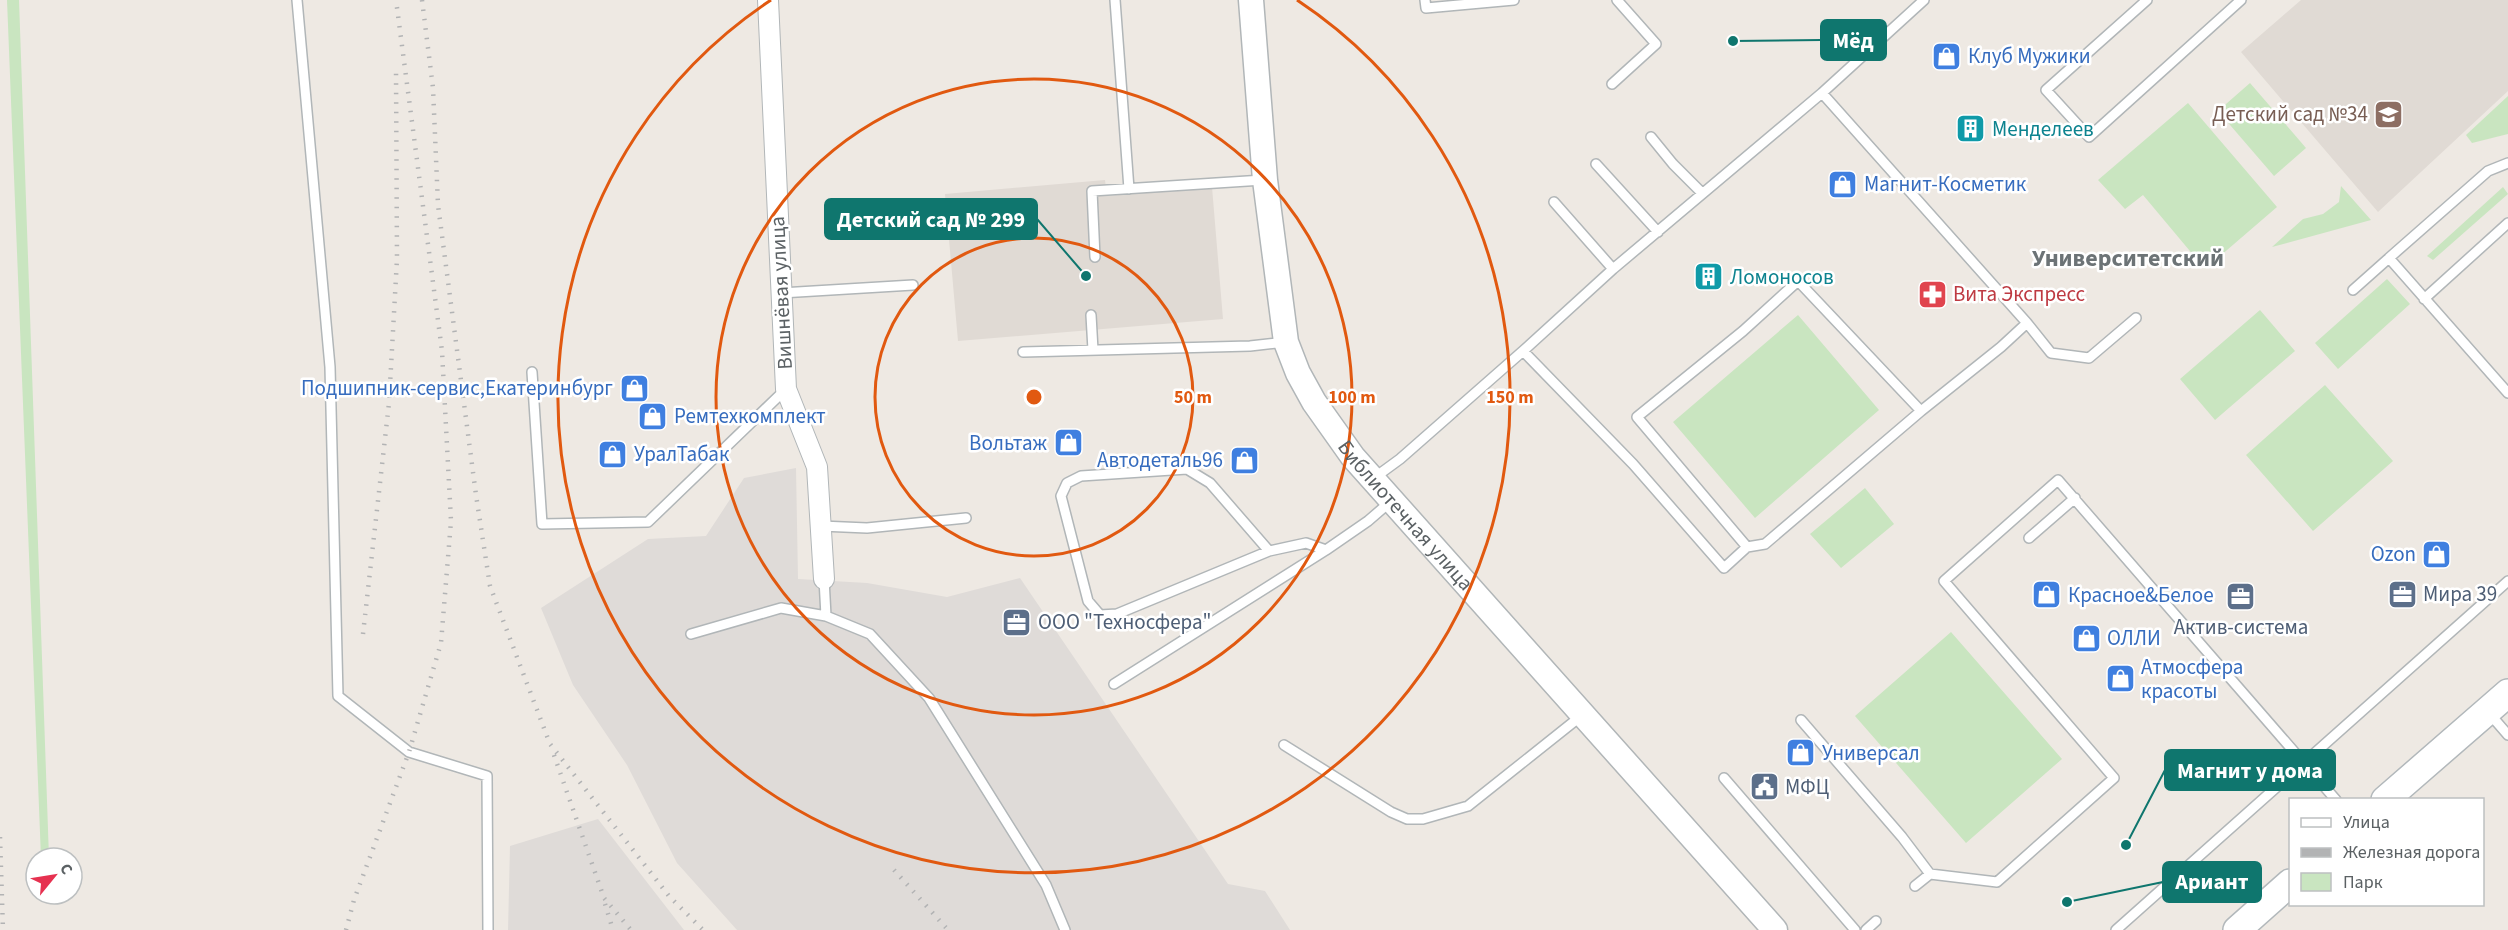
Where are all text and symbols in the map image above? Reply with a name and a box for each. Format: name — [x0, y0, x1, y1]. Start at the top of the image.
callout: Мёд — [1821, 20, 1886, 60]
text: Мёд — [1832, 25, 1874, 57]
shop icon: Клуб Мужики — [1931, 40, 1963, 72]
place label: Клуб Мужики — [1968, 41, 2091, 71]
school or university icon: Детский сад №34 — [2373, 98, 2405, 130]
place label: Детский сад №34 — [2212, 99, 2368, 129]
building icon: Менделеев — [1955, 113, 1987, 145]
place label: Менделеев — [1992, 114, 2094, 144]
shop icon: Магнит-Косметик — [1827, 168, 1859, 200]
place label: Магнит-Косметик — [1864, 169, 2027, 199]
callout: Детский сад № 299 — [825, 199, 1037, 239]
text: Детский сад № 299 — [837, 204, 1025, 236]
street label: Вишнёвая улица — [762, 216, 800, 370]
district label: Университетский — [2032, 241, 2224, 276]
building icon: Ломоносов — [1693, 261, 1725, 293]
place label: Ломоносов — [1730, 262, 1834, 292]
pharmacy icon: Вита Экспресс — [1916, 278, 1948, 310]
place label: Вита Экспресс — [1953, 279, 2086, 309]
shop icon: Подшипник-сервис,Екатеринбург — [618, 372, 650, 404]
place label: Подшипник-сервис,Екатеринбург — [301, 373, 613, 403]
text: 50 m — [1174, 385, 1212, 410]
text: 100 m — [1328, 385, 1376, 410]
text: 150 m — [1486, 385, 1534, 410]
centre of rings — [1024, 387, 1044, 407]
shop icon: Ремтехкомплект — [637, 400, 669, 432]
place label: Ремтехкомплект — [674, 401, 826, 431]
shop icon: Вольтаж — [1052, 427, 1084, 459]
place label: Вольтаж — [969, 428, 1048, 458]
street label: Библиотечная улица — [1330, 434, 1480, 597]
shop icon: УралТабак — [597, 438, 629, 470]
place label: УралТабак — [634, 439, 730, 469]
shop icon: Автодеталь96 — [1228, 444, 1260, 476]
place label: Автодеталь96 — [1097, 445, 1223, 475]
shop icon: Ozon — [2421, 538, 2453, 570]
place label: Ozon — [2371, 539, 2416, 569]
office icon: Мира 39 — [2386, 578, 2418, 610]
shop icon: Красное&Белое — [2031, 579, 2063, 611]
place label: Мира 39 — [2423, 579, 2497, 609]
place label: Красное&Белое — [2068, 580, 2214, 610]
office icon: Актив-система — [2225, 580, 2257, 612]
office icon: ООО "Техносфера" — [1001, 606, 1033, 638]
place label: ООО "Техносфера" — [1038, 607, 1212, 637]
place label: Актив-система — [2174, 612, 2308, 642]
shop icon: ОЛЛИ — [2070, 622, 2102, 654]
place label: ОЛЛИ — [2107, 623, 2161, 653]
place label: Атмосфера красоты — [2141, 652, 2243, 706]
shop icon: Атмосфера красоты — [2104, 663, 2136, 695]
shop icon: Универсал — [1785, 737, 1817, 769]
place label: Универсал — [1822, 738, 1920, 768]
callout: Магнит у дома — [2165, 750, 2335, 790]
text: Магнит у дома — [2177, 755, 2323, 787]
public building icon: МФЦ — [1748, 771, 1780, 803]
place label: МФЦ — [1785, 772, 1829, 802]
legend — [2289, 798, 2484, 906]
text: Улица — [2343, 810, 2390, 835]
text: Железная дорога — [2343, 840, 2480, 865]
north arrow — [24, 846, 84, 906]
text: С — [54, 859, 78, 879]
callout: Ариант — [2163, 862, 2261, 902]
text: Ариант — [2174, 866, 2249, 898]
text: Парк — [2343, 870, 2383, 895]

